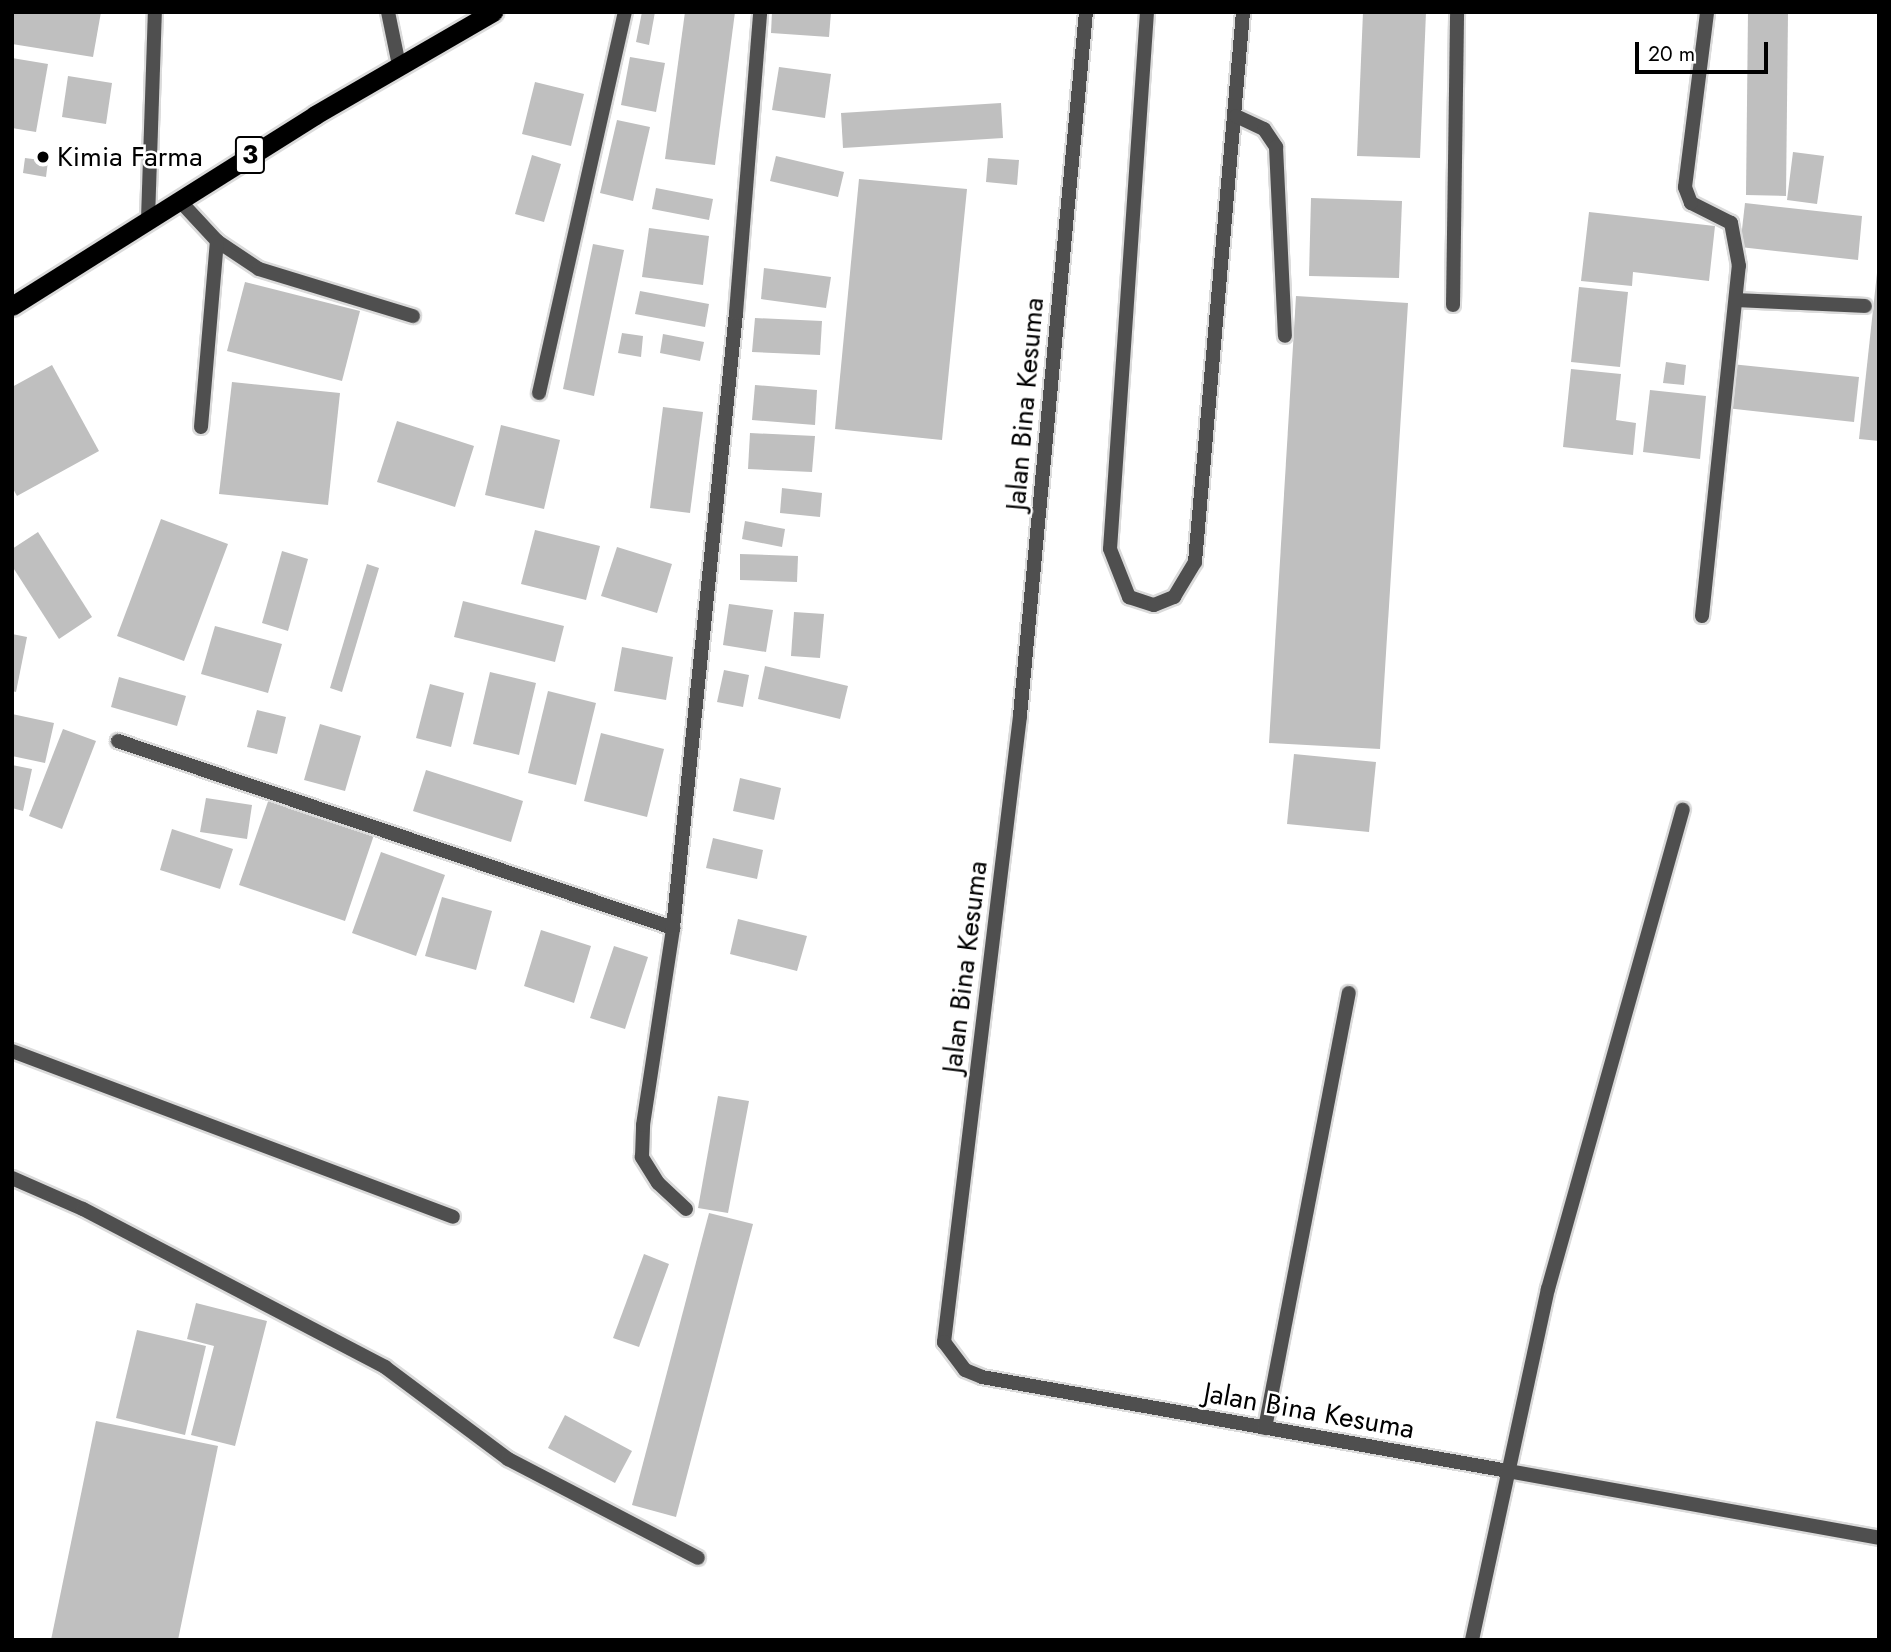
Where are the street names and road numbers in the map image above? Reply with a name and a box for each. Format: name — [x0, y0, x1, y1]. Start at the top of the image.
road number: 3 — [234, 132, 266, 178]
street label: Jalan Bina Kesuma — [999, 296, 1051, 512]
street label: Jalan Bina Kesuma — [935, 859, 995, 1075]
street label: Jalan Bina Kesuma — [1201, 1376, 1417, 1446]

